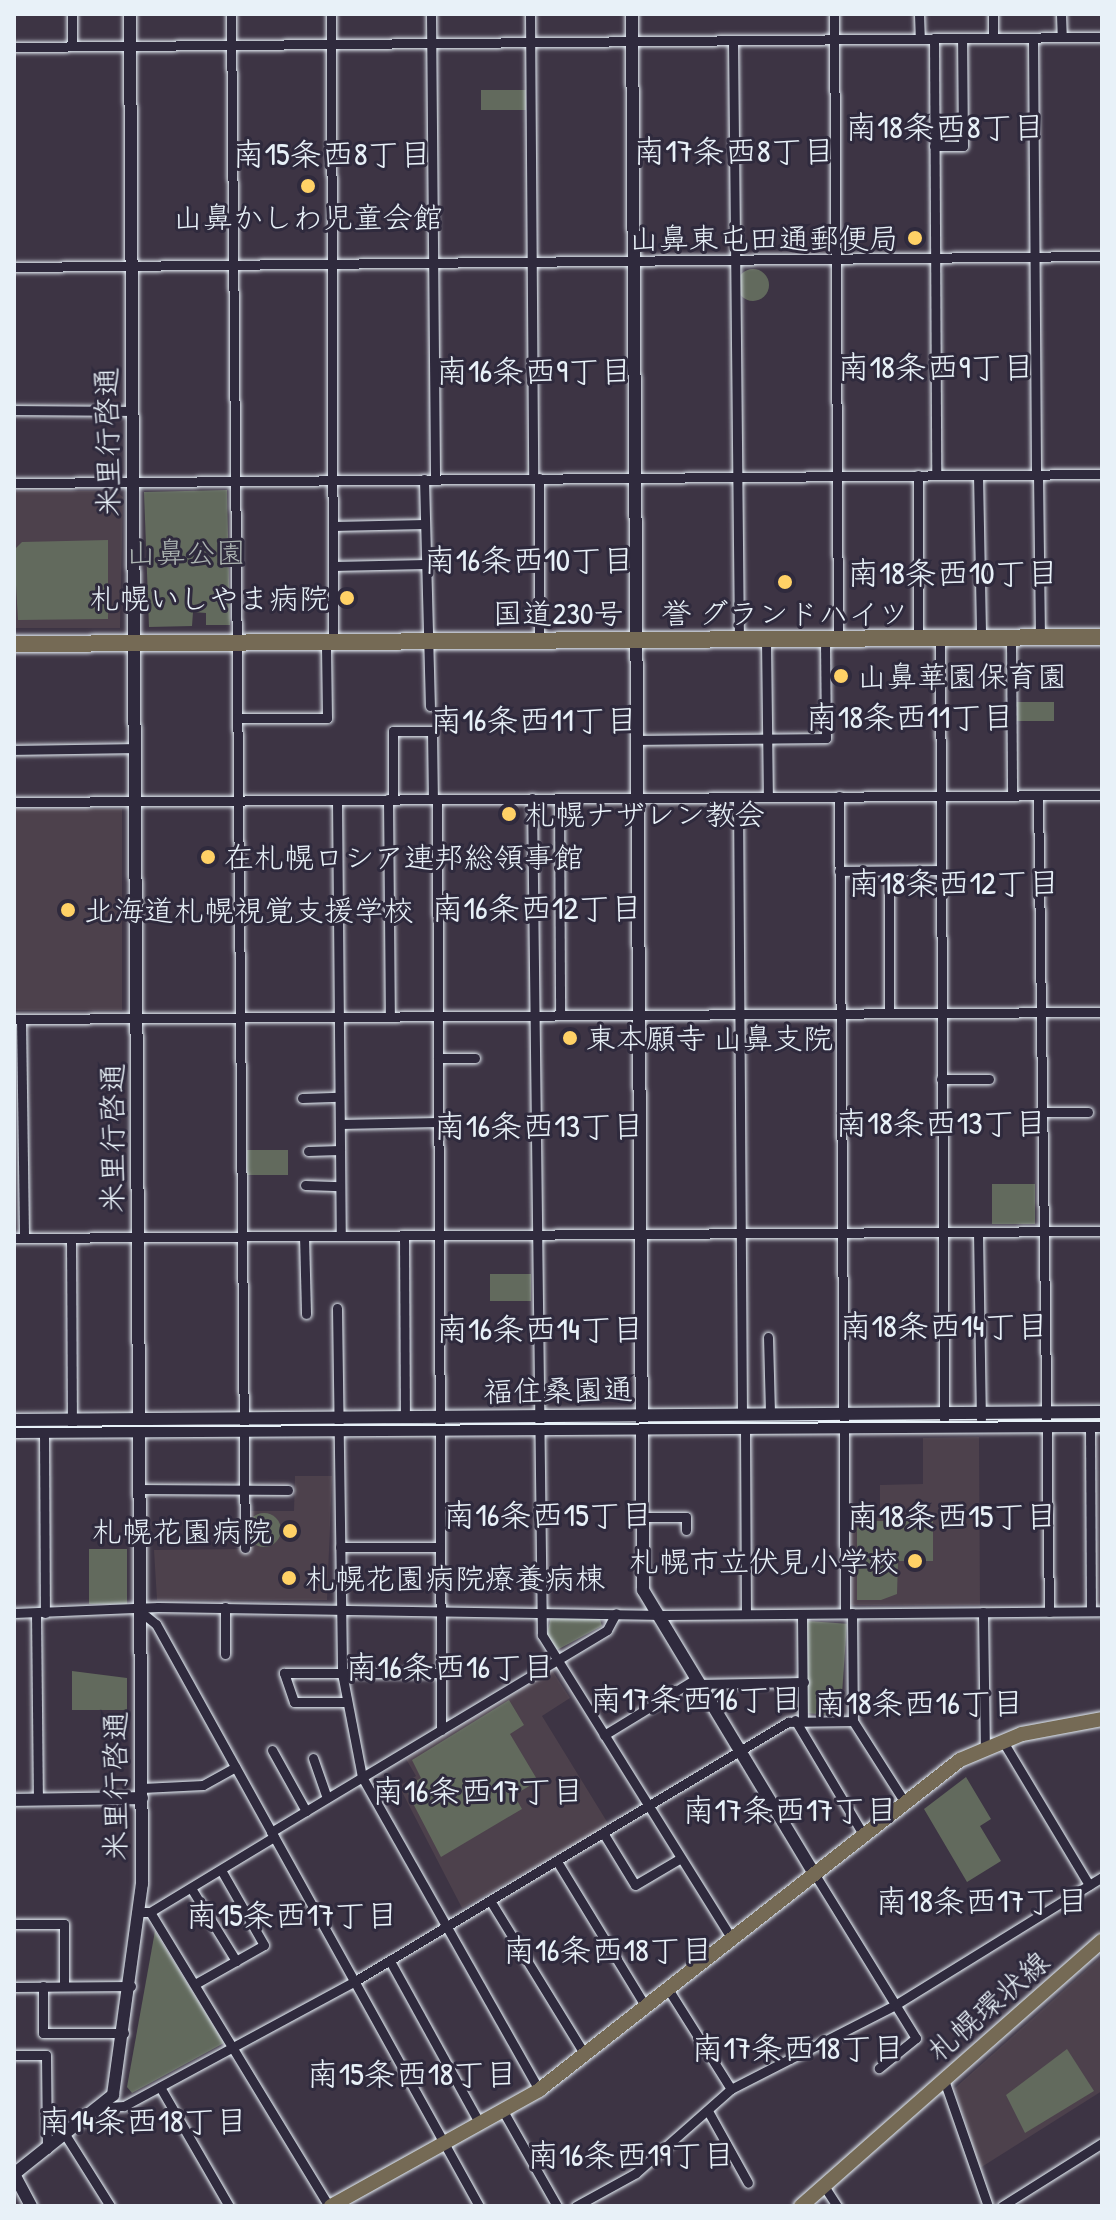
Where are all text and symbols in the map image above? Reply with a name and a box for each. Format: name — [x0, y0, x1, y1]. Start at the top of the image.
district label: 南18条西8丁目 — [845, 108, 1045, 146]
district label: 南17条西8丁目 — [633, 132, 835, 170]
district label: 南15条西8丁目 — [232, 135, 432, 173]
marker: 山鼻かしわ児童会館 — [299, 177, 317, 195]
place label: 山鼻かしわ児童会館 — [173, 199, 443, 235]
place label: 山鼻東屯田通郵便局 — [629, 220, 899, 256]
marker: 山鼻東屯田通郵便局 — [906, 229, 924, 247]
district label: 南18条西9丁目 — [837, 348, 1035, 386]
district label: 南16条西9丁目 — [436, 352, 632, 390]
street label: 米里行啓通 — [88, 367, 126, 517]
park label: 山鼻公園 — [126, 534, 246, 570]
district label: 南16条西10丁目 — [424, 541, 634, 579]
district label: 南18条西10丁目 — [847, 554, 1059, 592]
marker: 誉 グランドハイツ — [776, 573, 794, 591]
place label: 札幌いしやま病院 — [89, 580, 329, 616]
marker: 札幌いしやま病院 — [336, 587, 358, 609]
street label: 国道230号 — [493, 595, 623, 631]
place label: 誉 グランドハイツ — [662, 595, 908, 631]
place label: 山鼻華園保育園 — [857, 658, 1067, 694]
marker: 山鼻華園保育園 — [832, 667, 850, 685]
district label: 南18条西11丁目 — [806, 698, 1014, 736]
district label: 南16条西11丁目 — [430, 701, 638, 739]
place label: 札幌ナザレン教会 — [525, 796, 765, 832]
marker: 札幌ナザレン教会 — [500, 805, 518, 823]
place label: 在札幌ロシア連邦総領事館 — [224, 839, 584, 875]
marker: 在札幌ロシア連邦総領事館 — [199, 848, 217, 866]
district label: 南18条西12丁目 — [848, 864, 1060, 902]
district label: 南16条西12丁目 — [432, 889, 642, 927]
place label: 北海道札幌視覚支援学校 — [84, 892, 414, 928]
marker: 北海道札幌視覚支援学校 — [59, 901, 77, 919]
place label: 東本願寺 山鼻支院 — [586, 1020, 833, 1056]
marker: 東本願寺 山鼻支院 — [561, 1029, 579, 1047]
street label: 米里行啓通 — [94, 1063, 130, 1213]
district label: 南18条西13丁目 — [835, 1104, 1047, 1142]
district label: 南16条西13丁目 — [434, 1107, 644, 1145]
district label: 南18条西14丁目 — [839, 1307, 1049, 1345]
district label: 南16条西14丁目 — [436, 1310, 644, 1348]
street label: 福住桑園通 — [483, 1371, 633, 1409]
district label: 南16条西15丁目 — [443, 1496, 653, 1534]
district label: 南18条西15丁目 — [847, 1497, 1057, 1535]
place label: 札幌花園病院 — [92, 1513, 272, 1549]
marker: 札幌花園病院 — [279, 1520, 301, 1542]
place label: 札幌市立伏見小学校 — [629, 1543, 899, 1579]
marker: 札幌市立伏見小学校 — [906, 1552, 924, 1570]
place label: 札幌花園病院療養病棟 — [305, 1560, 605, 1596]
marker: 札幌花園病院療養病棟 — [280, 1569, 298, 1587]
district label: 南16条西16丁目 — [346, 1648, 554, 1686]
district label: 南17条西16丁目 — [590, 1680, 802, 1718]
district label: 南18条西16丁目 — [814, 1684, 1024, 1722]
street label: 米里行啓通 — [97, 1711, 133, 1861]
district label: 南16条西17丁目 — [372, 1772, 584, 1810]
district label: 南17条西17丁目 — [683, 1791, 897, 1829]
district label: 南18条西17丁目 — [876, 1882, 1088, 1920]
district label: 南15条西17丁目 — [186, 1896, 398, 1934]
district label: 南16条西18丁目 — [503, 1931, 713, 1969]
street label: 札幌環状線 — [920, 1943, 1056, 2069]
district label: 南17条西18丁目 — [692, 2029, 904, 2067]
district label: 南15条西18丁目 — [307, 2055, 517, 2093]
district label: 南14条西18丁目 — [38, 2102, 248, 2140]
district label: 南16条西19丁目 — [527, 2136, 735, 2174]

